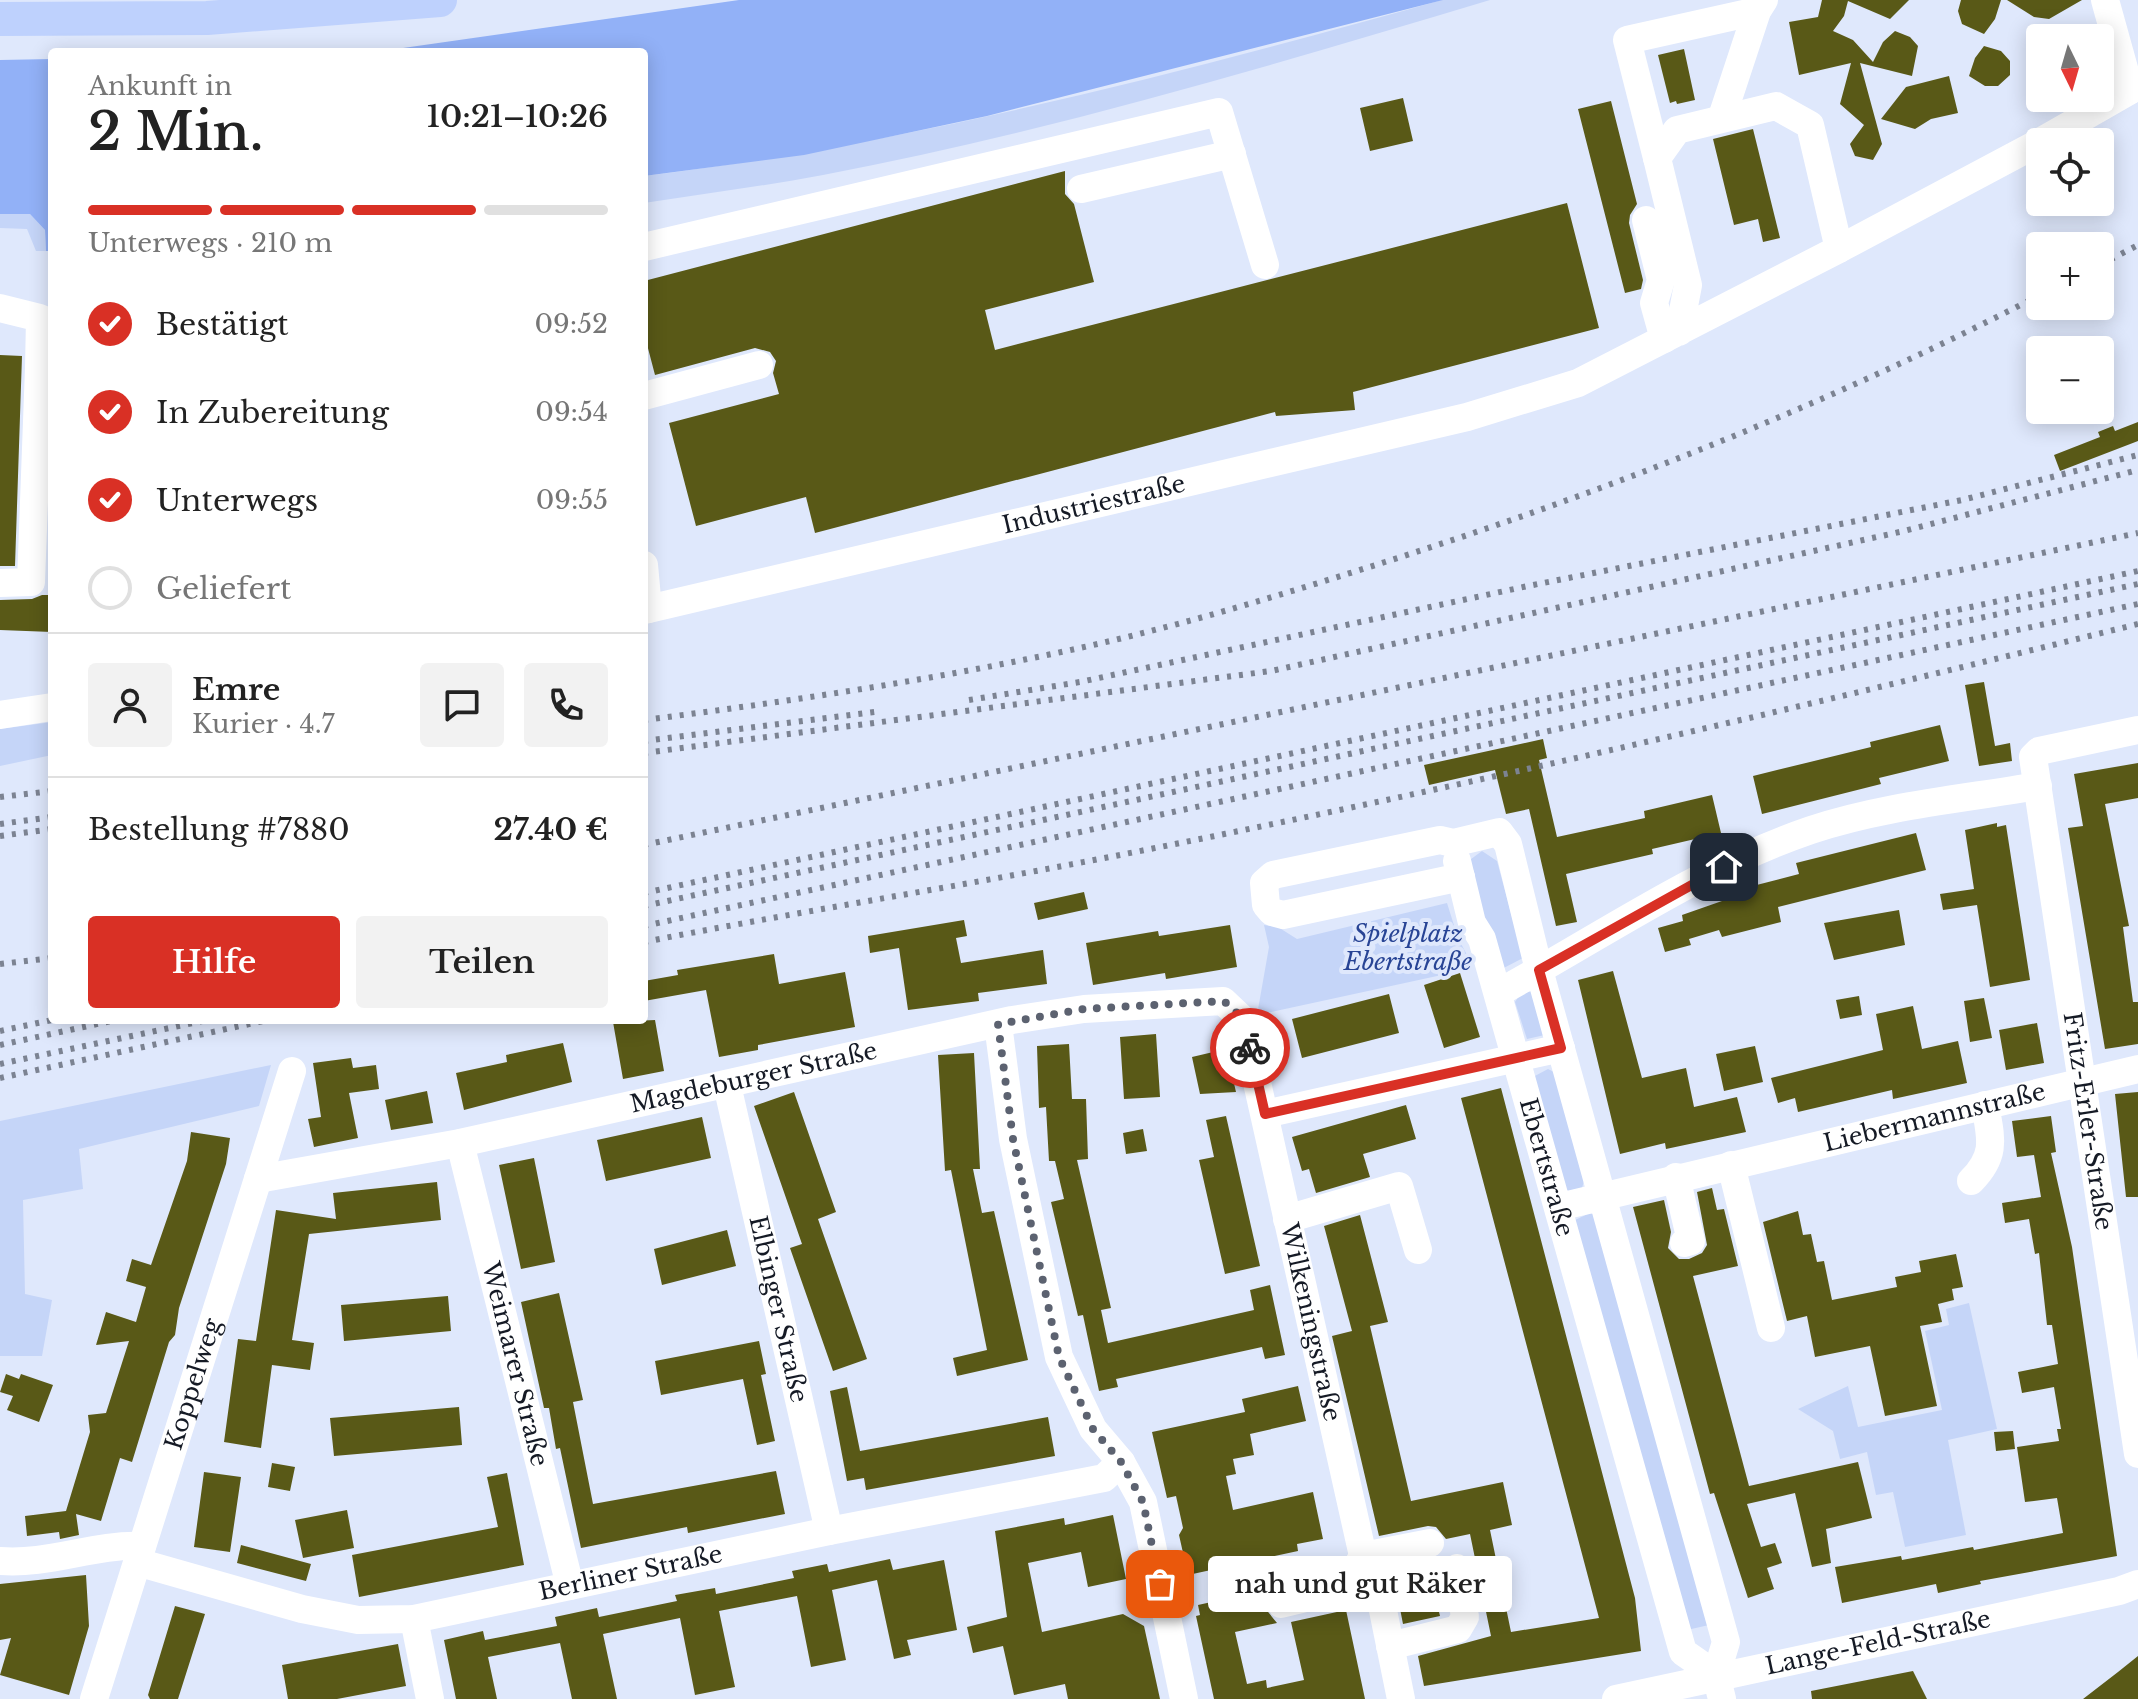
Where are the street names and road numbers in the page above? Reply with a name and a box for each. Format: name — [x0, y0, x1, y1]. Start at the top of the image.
street label: Industriestraße — [999, 469, 1188, 540]
street label: Fritz-Erler-Straße — [2058, 1010, 2119, 1232]
street label: Magdeburger Straße — [627, 1036, 880, 1119]
street label: Liebermannstraße — [1820, 1077, 2048, 1157]
street label: Ebertstraße — [1514, 1095, 1580, 1240]
street label: Elbinger Straße — [743, 1213, 814, 1405]
street label: Wilkeningstraße — [1275, 1219, 1347, 1424]
street label: Weimarer Straße — [476, 1258, 555, 1469]
street label: Koppelweg — [158, 1314, 227, 1453]
street label: Berliner Straße — [536, 1539, 725, 1606]
street label: Lange-Feld-Straße — [1763, 1604, 1993, 1681]

